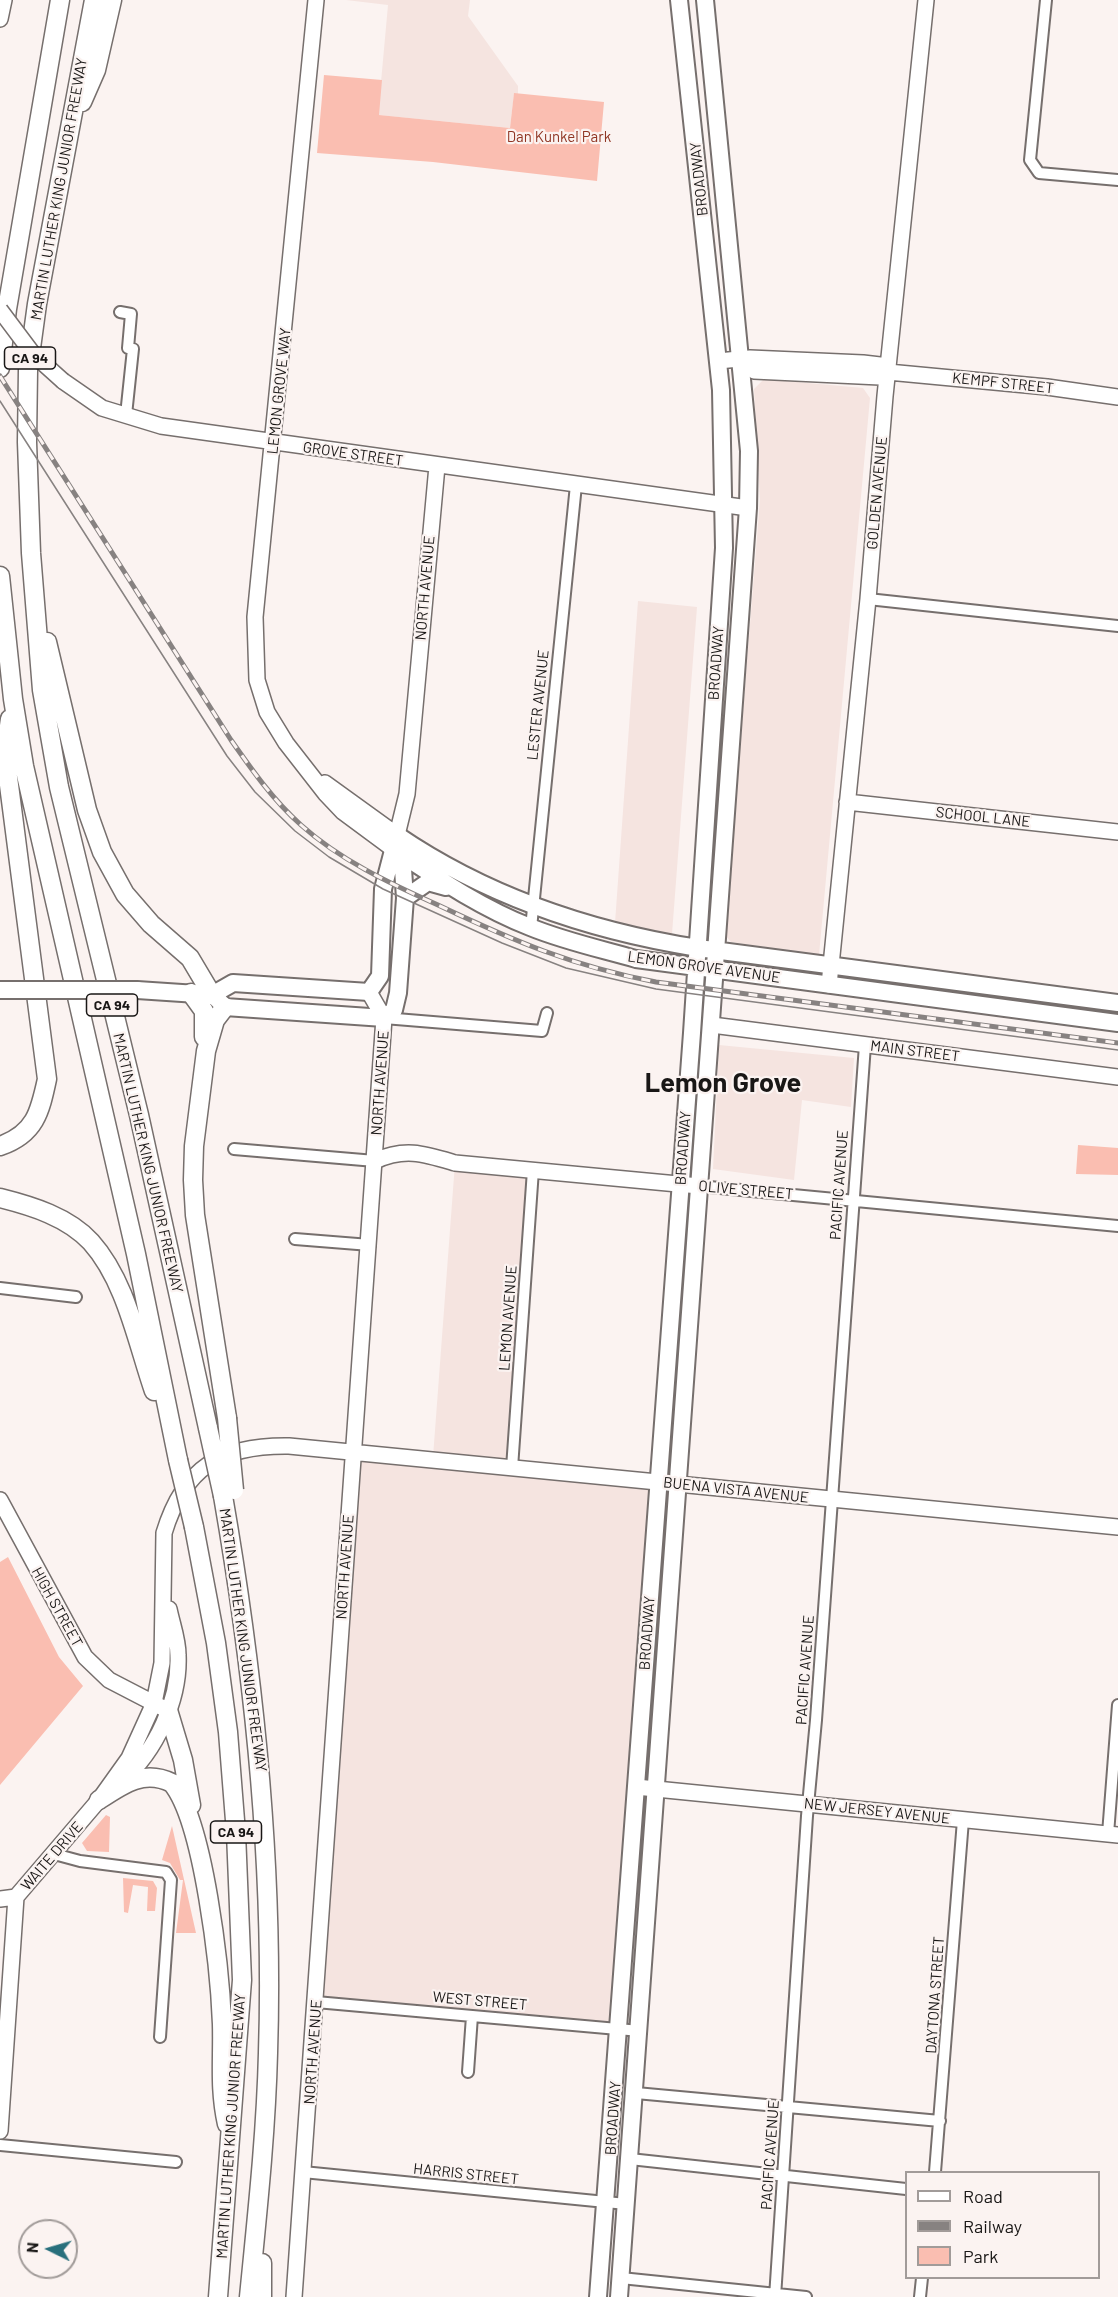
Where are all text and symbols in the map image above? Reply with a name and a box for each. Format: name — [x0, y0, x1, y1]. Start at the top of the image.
street label: MARTIN LUTHER KING JUNIOR FREEWAY — [27, 56, 91, 322]
park label: Dan Kunkel Park — [507, 128, 611, 146]
street label: BROADWAY — [686, 141, 712, 217]
street label: LEMON GROVE WAY — [263, 327, 295, 455]
road number: CA 94 — [4, 347, 56, 369]
street label: KEMPF STREET — [951, 369, 1055, 397]
street label: GOLDEN AVENUE — [863, 436, 891, 550]
street label: GROVE STREET — [302, 438, 404, 470]
street label: NORTH AVENUE — [411, 535, 439, 641]
street label: BROADWAY — [704, 625, 728, 701]
street label: LESTER AVENUE — [523, 649, 553, 761]
street label: SCHOOL LANE — [935, 803, 1031, 831]
street label: LEMON GROVE AVENUE — [626, 947, 782, 987]
road number: CA 94 — [86, 994, 138, 1016]
street label: NORTH AVENUE — [367, 1030, 393, 1136]
street label: MARTIN LUTHER KING JUNIOR FREEWAY — [109, 1031, 187, 1295]
street label: MAIN STREET — [869, 1037, 961, 1065]
district label: Lemon Grove — [645, 1067, 801, 1099]
street label: BROADWAY — [671, 1110, 695, 1186]
street label: PACIFIC AVENUE — [826, 1130, 852, 1240]
street label: OLIVE STREET — [698, 1177, 794, 1203]
street label: LEMON AVENUE — [495, 1265, 521, 1371]
street label: BUENA VISTA AVENUE — [662, 1473, 810, 1507]
street label: MARTIN LUTHER KING JUNIOR FREEWAY — [216, 1507, 270, 1773]
street label: NORTH AVENUE — [332, 1514, 358, 1620]
street label: HIGH STREET — [28, 1564, 86, 1650]
street label: BROADWAY — [635, 1595, 659, 1671]
street label: PACIFIC AVENUE — [792, 1615, 818, 1725]
street label: NEW JERSEY AVENUE — [803, 1794, 951, 1828]
street label: WAITE DRIVE — [17, 1818, 87, 1894]
road number: CA 94 — [210, 1821, 262, 1843]
street label: DAYTONA STREET — [922, 1936, 948, 2054]
street label: WEST STREET — [432, 1988, 528, 2014]
street label: MARTIN LUTHER KING JUNIOR FREEWAY — [213, 1993, 249, 2259]
street label: NORTH AVENUE — [300, 1999, 326, 2105]
street label: BROADWAY — [601, 2080, 625, 2156]
street label: PACIFIC AVENUE — [757, 2100, 783, 2210]
street label: HARRIS STREET — [412, 2160, 520, 2188]
legend — [905, 2171, 1100, 2279]
text: Road — [963, 2185, 1003, 2207]
text: Railway — [963, 2215, 1022, 2237]
north arrow — [18, 2219, 78, 2279]
text: N — [22, 2241, 41, 2254]
text: Park — [963, 2245, 998, 2267]

